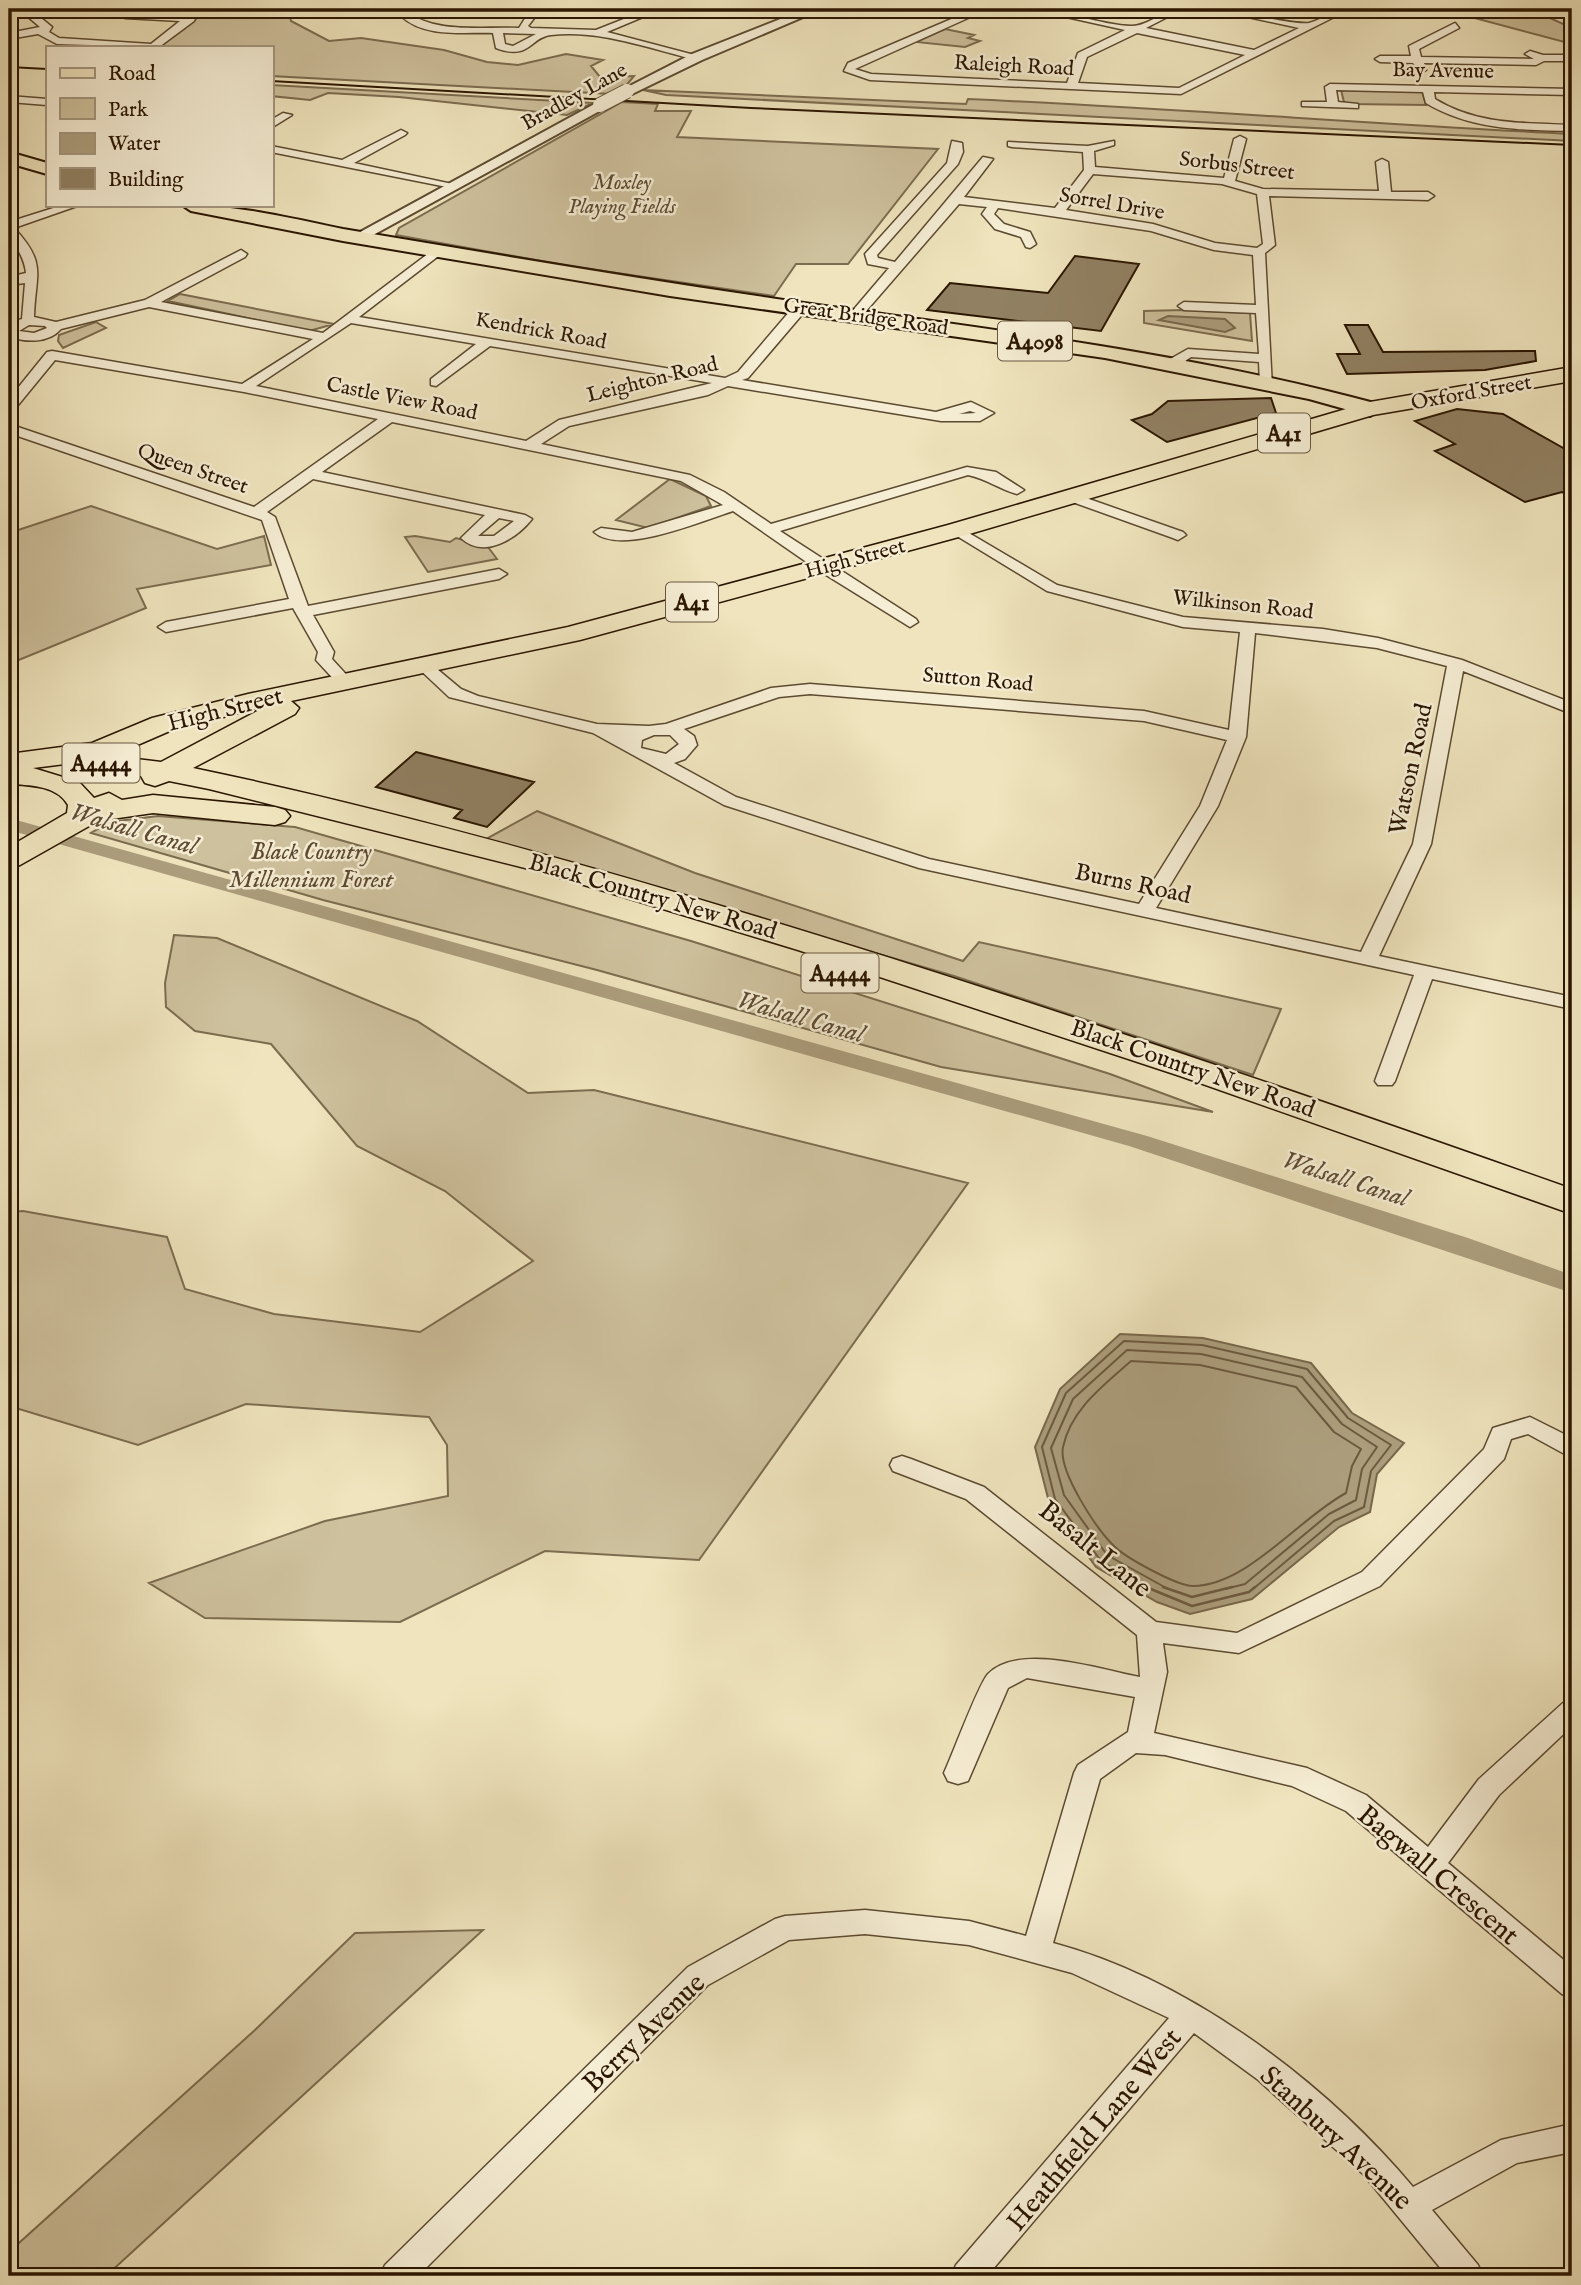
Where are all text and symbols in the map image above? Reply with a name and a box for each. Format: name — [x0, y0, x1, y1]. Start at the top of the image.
legend — [46, 46, 273, 206]
street label: Raleigh Road — [953, 50, 1076, 83]
street label: Bradley Lane — [517, 57, 633, 137]
street label: Bay Avenue — [1392, 57, 1494, 86]
text: Road — [108, 61, 156, 88]
text: Park — [108, 97, 149, 124]
text: Water — [108, 131, 161, 158]
street label: Sorbus Street — [1178, 146, 1296, 187]
text: Building — [108, 167, 184, 194]
park label: Moxley Playing Fields — [568, 170, 677, 221]
street label: Sorrel Drive — [1057, 182, 1167, 227]
street label: Great Bridge Road — [782, 293, 951, 343]
street label: Kendrick Road — [473, 307, 609, 356]
road number: A4098 — [998, 322, 1072, 360]
street label: Leighton Road — [584, 351, 722, 410]
street label: Oxford Street — [1409, 370, 1534, 417]
street label: Castle View Road — [324, 372, 480, 428]
road number: A41 — [1258, 414, 1310, 452]
street label: Queen Street — [134, 438, 251, 501]
street label: High Street — [802, 533, 909, 586]
road number: A41 — [666, 582, 718, 622]
street label: Wilkinson Road — [1171, 585, 1315, 626]
street label: Sutton Road — [922, 662, 1035, 699]
street label: High Street — [165, 681, 286, 740]
street label: Watson Road — [1382, 701, 1441, 838]
road number: A4444 — [62, 744, 140, 782]
water label: Walsall Canal — [66, 796, 203, 864]
park label: Black Country Millennium Forest — [229, 837, 394, 896]
street label: Black Country New Road — [525, 847, 781, 948]
street label: Burns Road — [1072, 857, 1194, 912]
road number: A4444 — [802, 954, 878, 992]
water label: Walsall Canal — [733, 984, 870, 1052]
street label: Black Country New Road — [1066, 1013, 1319, 1126]
water label: Walsall Canal — [1278, 1144, 1415, 1216]
street label: Basalt Lane — [1031, 1494, 1158, 1606]
street label: Bagwall Crescent — [1349, 1798, 1526, 1954]
street label: Berry Avenue — [576, 1966, 714, 2101]
street label: Heathfield Lane West — [1000, 2022, 1190, 2239]
street label: Stanbury Avenue — [1252, 2059, 1419, 2219]

